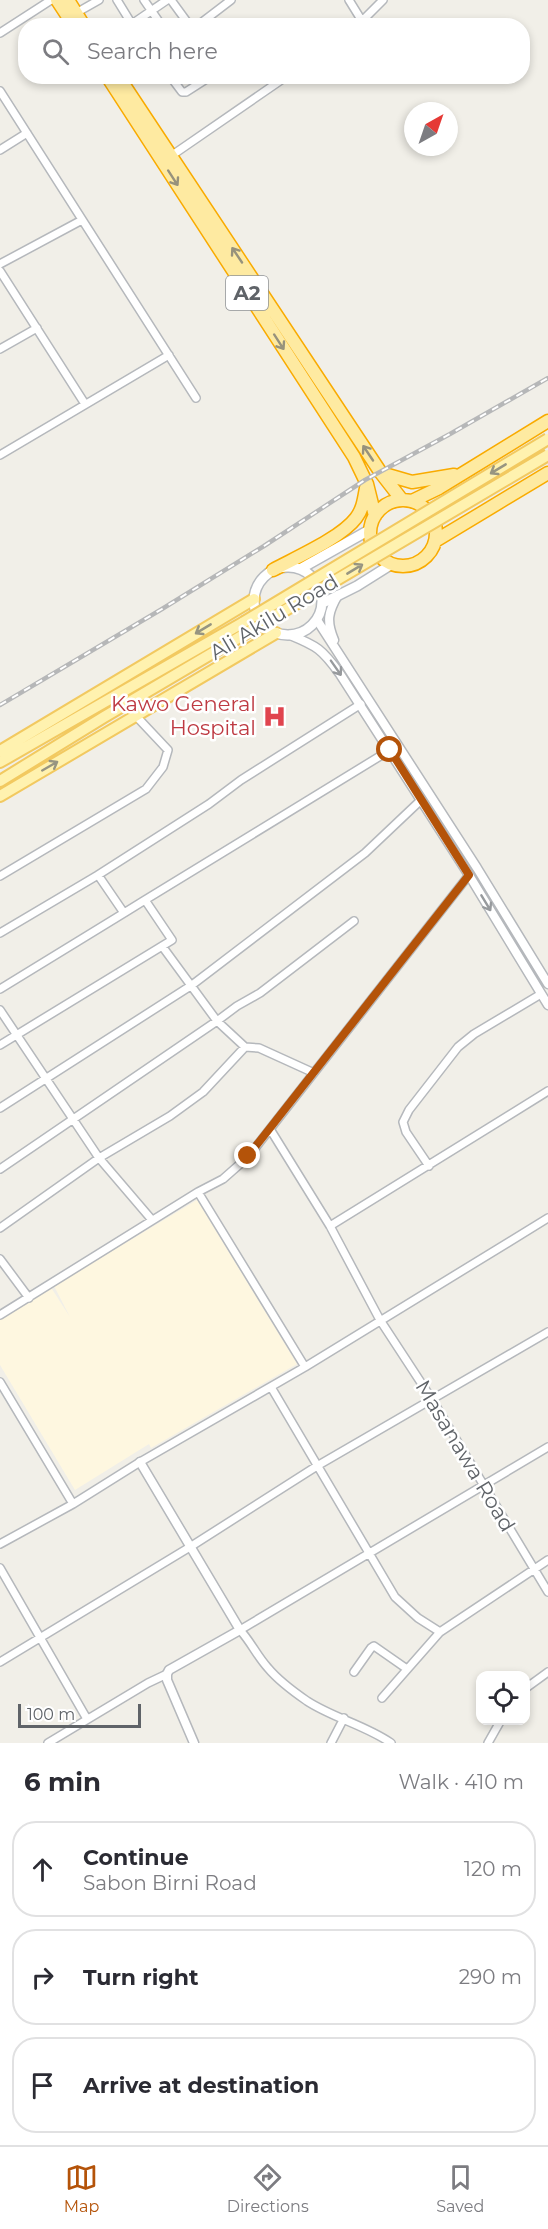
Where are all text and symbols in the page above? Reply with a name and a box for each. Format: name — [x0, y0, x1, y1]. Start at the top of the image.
search box — [18, 18, 530, 84]
icon: search — [39, 35, 72, 68]
text: Search here — [87, 38, 218, 65]
north arrow — [404, 102, 458, 156]
one-way arrow — [167, 170, 179, 186]
one-way arrow — [231, 248, 243, 264]
road number: A2 — [226, 276, 268, 310]
one-way arrow — [273, 333, 285, 350]
one-way arrow — [361, 445, 373, 462]
one-way arrow — [490, 463, 507, 475]
one-way arrow — [346, 563, 363, 575]
street label: Ali Akilu Road — [205, 568, 342, 665]
one-way arrow — [195, 623, 212, 635]
one-way arrow — [330, 660, 342, 676]
place label: Kawo General Hospital — [111, 691, 256, 740]
hospital icon: Kawo General Hospital — [261, 703, 287, 729]
route start — [376, 736, 402, 762]
one-way arrow — [41, 760, 59, 771]
one-way arrow — [481, 894, 493, 911]
route end — [234, 1142, 260, 1168]
street label: Masanawa Road — [410, 1375, 521, 1536]
map controls — [476, 1671, 530, 1725]
button: locate — [476, 1671, 530, 1725]
scale bar — [18, 1701, 141, 1728]
text: 100 m — [27, 1705, 75, 1724]
text: 6 min — [24, 1766, 101, 1798]
text: Walk · 410 m — [399, 1770, 524, 1794]
text: Continue — [83, 1844, 189, 1871]
icon: ahead — [26, 1853, 59, 1886]
text: 120 m — [464, 1857, 522, 1881]
text: Sabon Birni Road — [83, 1871, 257, 1895]
icon: right — [26, 1961, 59, 1994]
text: Turn right — [83, 1964, 198, 1991]
text: 290 m — [459, 1965, 522, 1989]
icon: arrive — [26, 2069, 59, 2102]
text: Arrive at destination — [83, 2072, 319, 2099]
tab: Map — [64, 2161, 99, 2216]
tab: Directions — [227, 2161, 309, 2216]
tab: Saved — [436, 2161, 484, 2216]

